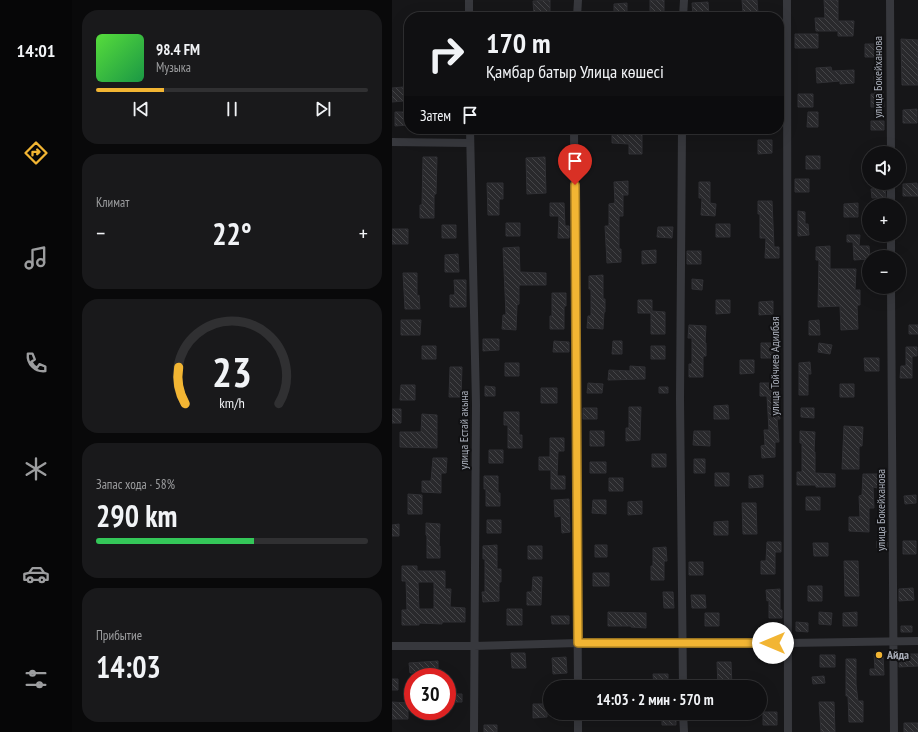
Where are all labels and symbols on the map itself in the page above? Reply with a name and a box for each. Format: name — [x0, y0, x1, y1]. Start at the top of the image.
street label: улица Бокейханова — [870, 36, 885, 118]
pin — [558, 144, 592, 185]
street label: улица Тойчиев Адилбая — [767, 316, 782, 416]
street label: улица Естай акына — [456, 390, 471, 469]
street label: улица Бокейханова — [873, 469, 888, 551]
position arrow — [752, 622, 794, 664]
place label: Айда — [886, 647, 909, 662]
marker: Айда — [874, 650, 884, 660]
speed limit sign: 30 — [404, 668, 456, 720]

